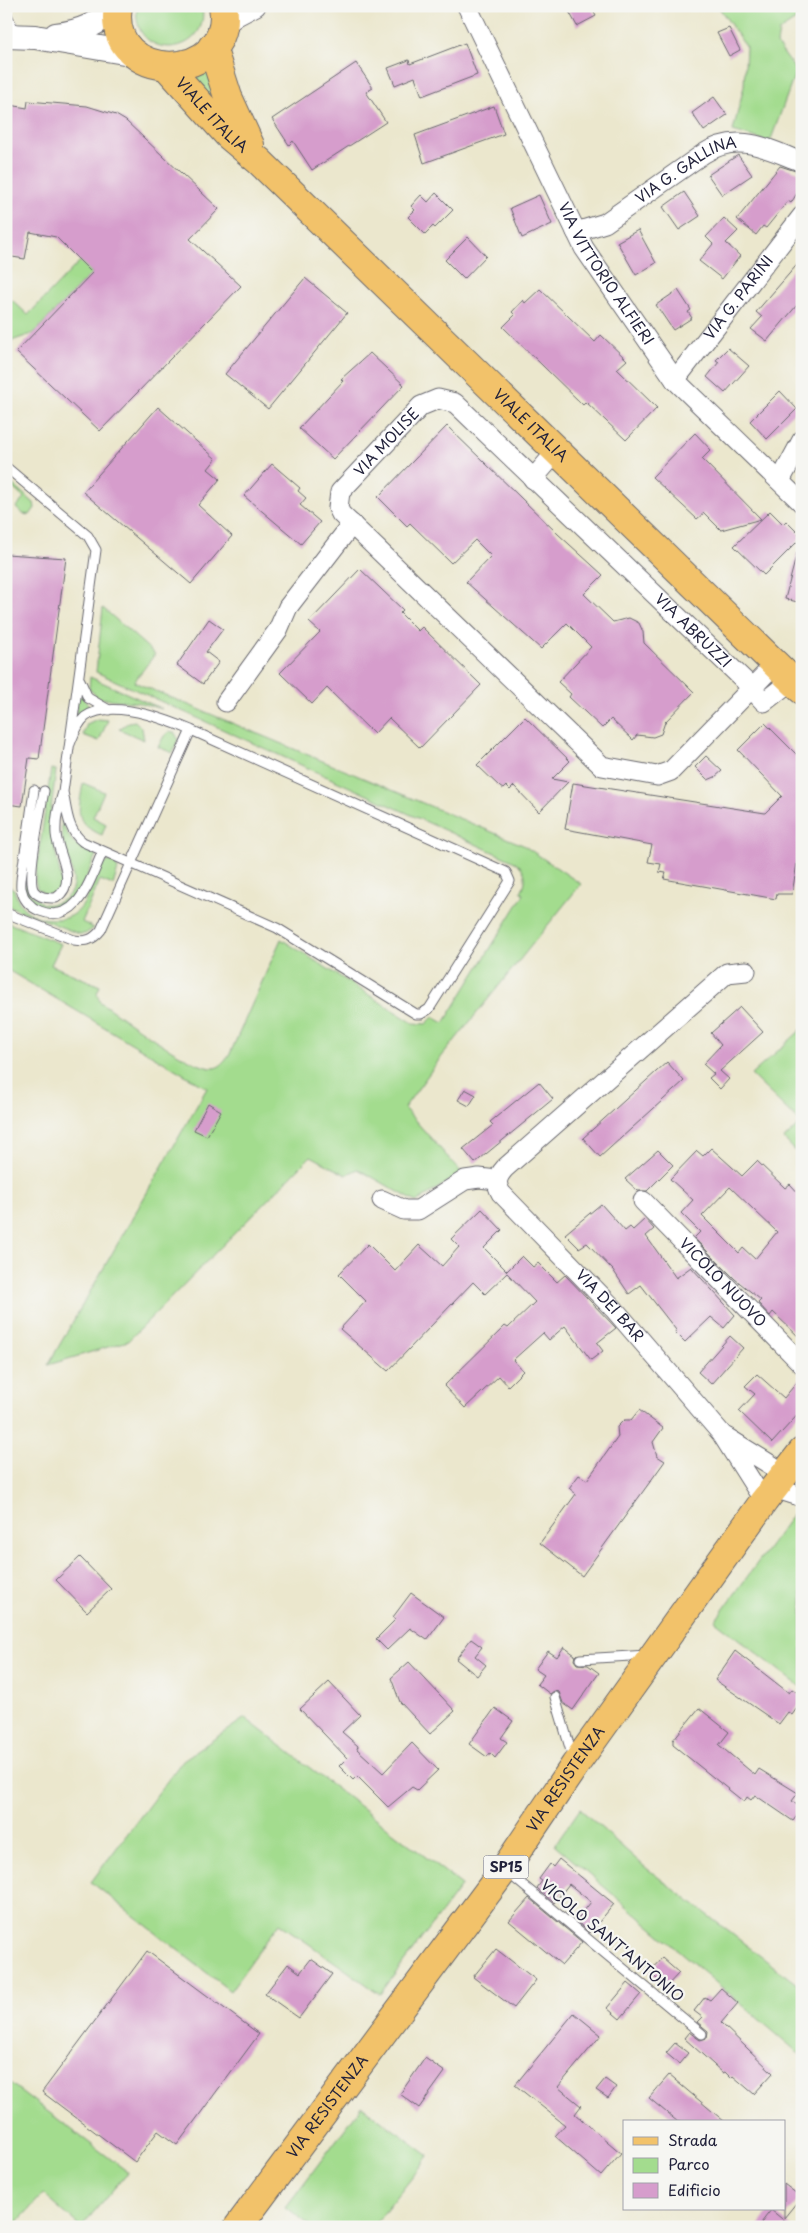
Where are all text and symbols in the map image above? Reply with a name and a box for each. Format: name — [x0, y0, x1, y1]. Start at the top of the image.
street label: VIALE ITALIA — [171, 71, 254, 158]
street label: VIA G. GALLINA — [630, 130, 738, 208]
street label: VIA VITTORIO ALFIERI — [553, 198, 661, 349]
street label: VIA G. PARINI — [697, 250, 778, 344]
street label: VIALE ITALIA — [489, 382, 575, 467]
street label: VIA MOLISE — [348, 402, 424, 481]
street label: VIA ABRUZZI — [650, 587, 737, 672]
street label: VICOLO NUOVO — [675, 1232, 773, 1331]
street label: VIA DEI BAR — [571, 1263, 650, 1346]
street label: VIA RESISTENZA — [520, 1721, 609, 1836]
road number: SP15 — [484, 1855, 528, 1878]
street label: VICOLO SANT'ANTONIO — [536, 1873, 690, 2007]
street label: VIA RESISTENZA — [280, 2049, 373, 2162]
legend — [623, 2120, 786, 2210]
text: Strada — [668, 2128, 718, 2151]
text: Parco — [668, 2152, 710, 2175]
text: Edificio — [668, 2178, 721, 2201]

